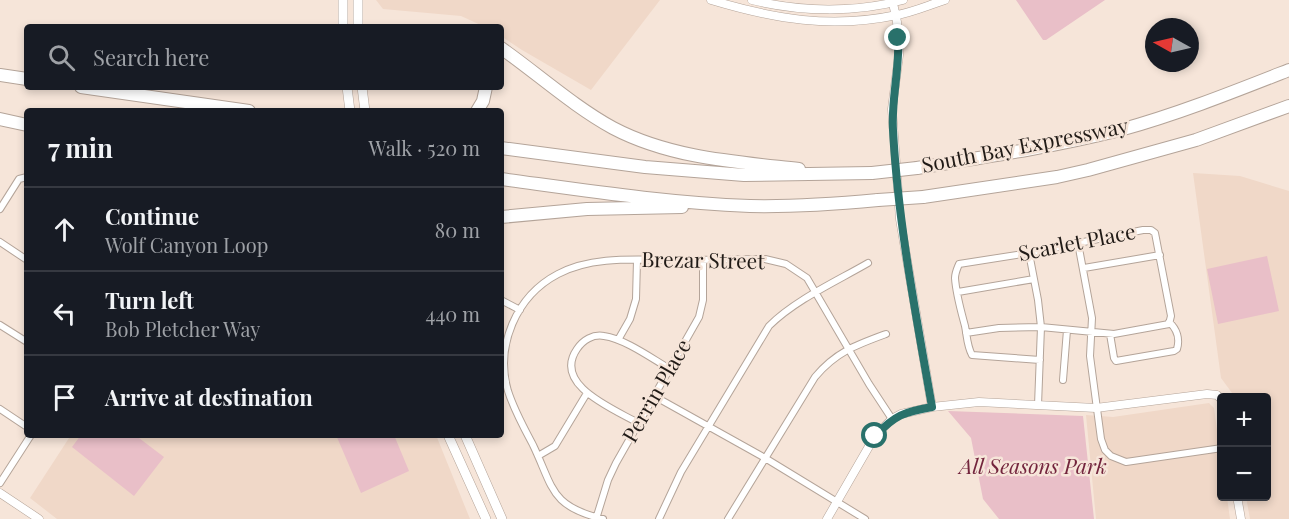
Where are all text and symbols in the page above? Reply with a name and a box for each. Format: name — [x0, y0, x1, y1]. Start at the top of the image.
north arrow — [1145, 18, 1199, 72]
search box — [24, 24, 504, 90]
route end — [884, 24, 910, 50]
icon: search — [45, 41, 78, 74]
text: Search here — [93, 42, 209, 72]
street label: South Bay Expressway — [919, 110, 1131, 178]
text: 7 min — [48, 130, 113, 165]
text: Walk · 520 m — [369, 134, 480, 161]
text: Continue — [105, 201, 199, 231]
icon: ahead — [48, 213, 81, 246]
text: 80 m — [435, 216, 480, 243]
street label: Scarlet Place — [1016, 216, 1138, 266]
text: Wolf Canyon Loop — [105, 231, 268, 258]
street label: Brezar Street — [641, 244, 766, 274]
text: Turn left — [105, 285, 194, 315]
icon: left — [48, 297, 81, 330]
text: 440 m — [426, 300, 480, 327]
text: Bob Pletcher Way — [105, 315, 260, 342]
street label: Perrin Place — [614, 333, 696, 447]
icon: arrive — [48, 381, 81, 414]
text: Arrive at destination — [105, 382, 313, 412]
map controls — [1217, 393, 1271, 501]
button: + — [1217, 393, 1271, 447]
route start — [861, 422, 887, 448]
button: − — [1217, 447, 1271, 501]
park label: All Seasons Park — [957, 451, 1107, 479]

